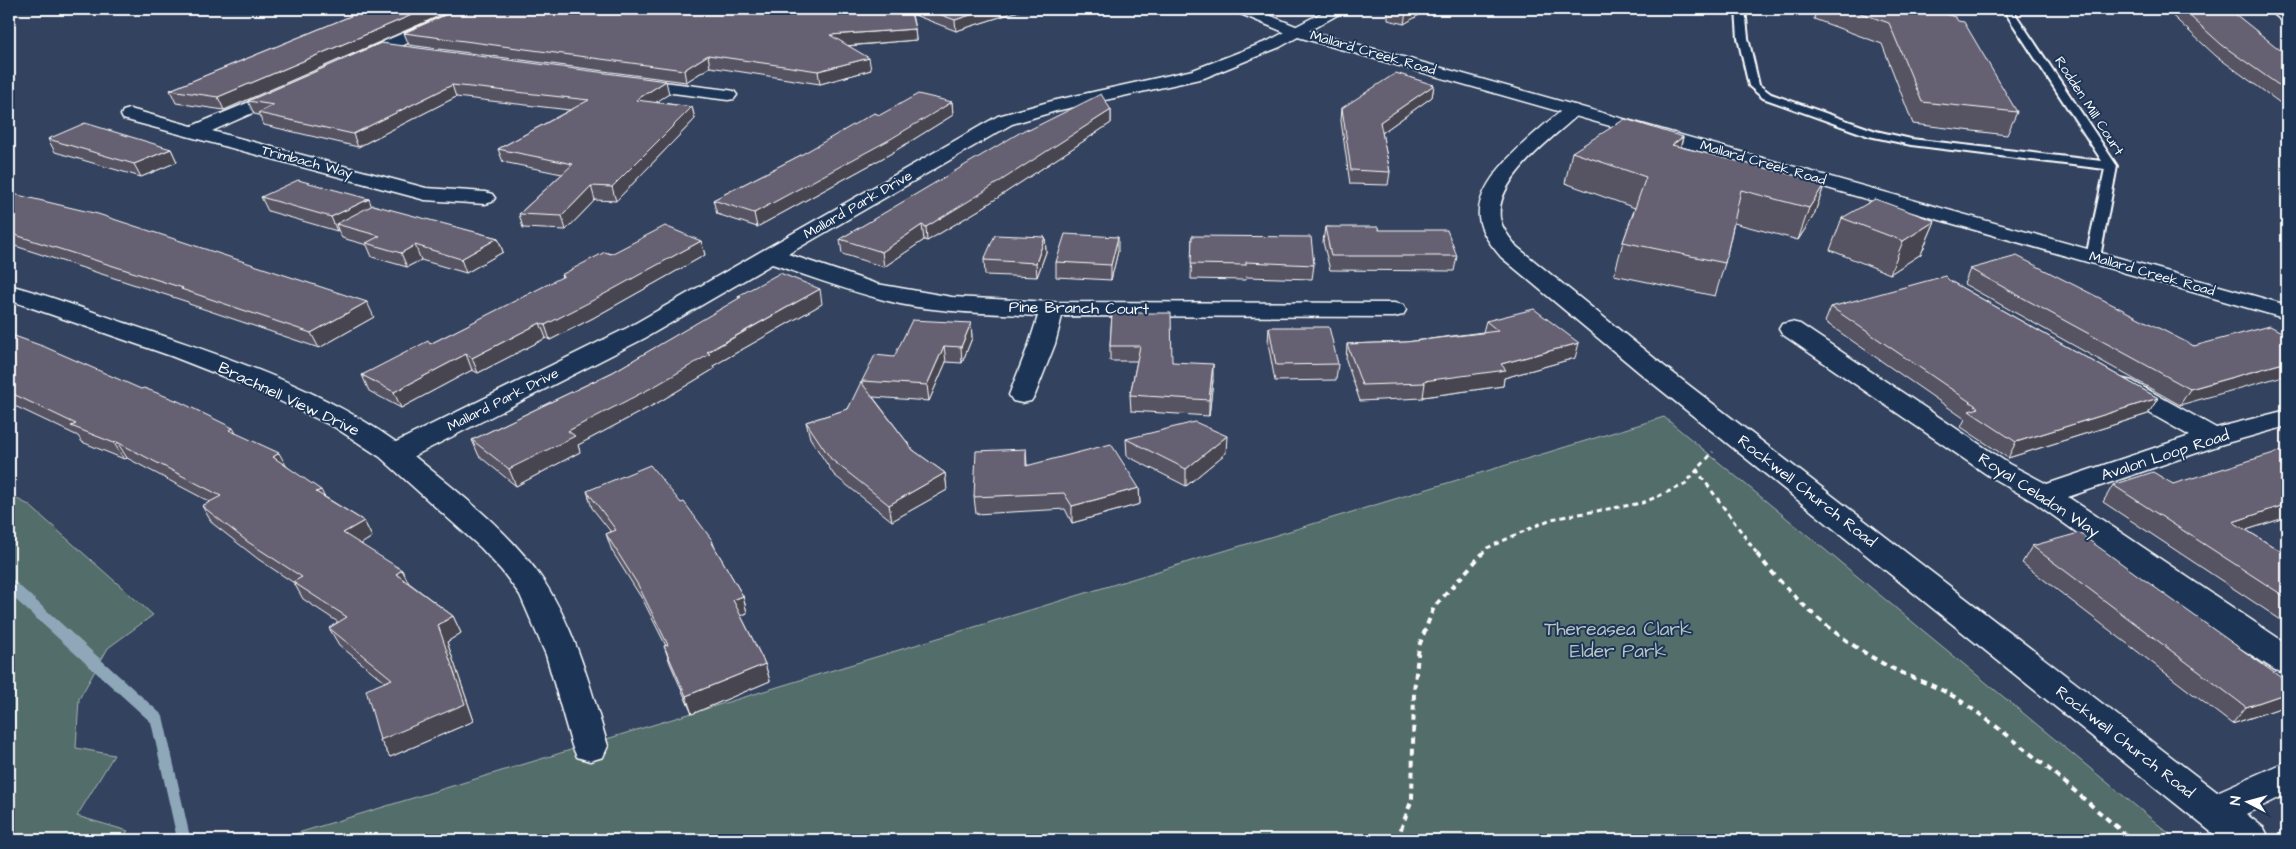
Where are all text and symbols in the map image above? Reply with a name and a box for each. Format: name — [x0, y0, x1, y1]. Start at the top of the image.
street label: Mallard Creek Road — [1308, 25, 1438, 81]
street label: Rodden Mill Court — [2049, 53, 2129, 160]
street label: Mallard Creek Road — [1698, 135, 1828, 191]
street label: Trimbach Way — [259, 140, 355, 184]
street label: Mallard Park Drive — [800, 166, 916, 244]
street label: Mallard Creek Road — [2087, 246, 2217, 302]
street label: Pine Branch Court — [1009, 296, 1150, 320]
street label: Brachnell View Drive — [215, 357, 364, 442]
street label: Mallard Park Drive — [444, 363, 562, 437]
street label: Avalon Loop Road — [2098, 424, 2232, 486]
street label: Rockwell Church Road — [1733, 430, 1881, 552]
street label: Royal Celadon Way — [1974, 448, 2104, 543]
park label: Thereasea Clark Elder Park — [1544, 616, 1692, 665]
street label: Rockwell Church Road — [2051, 681, 2199, 803]
north arrow — [2224, 776, 2274, 826]
text: N — [2226, 795, 2246, 806]

